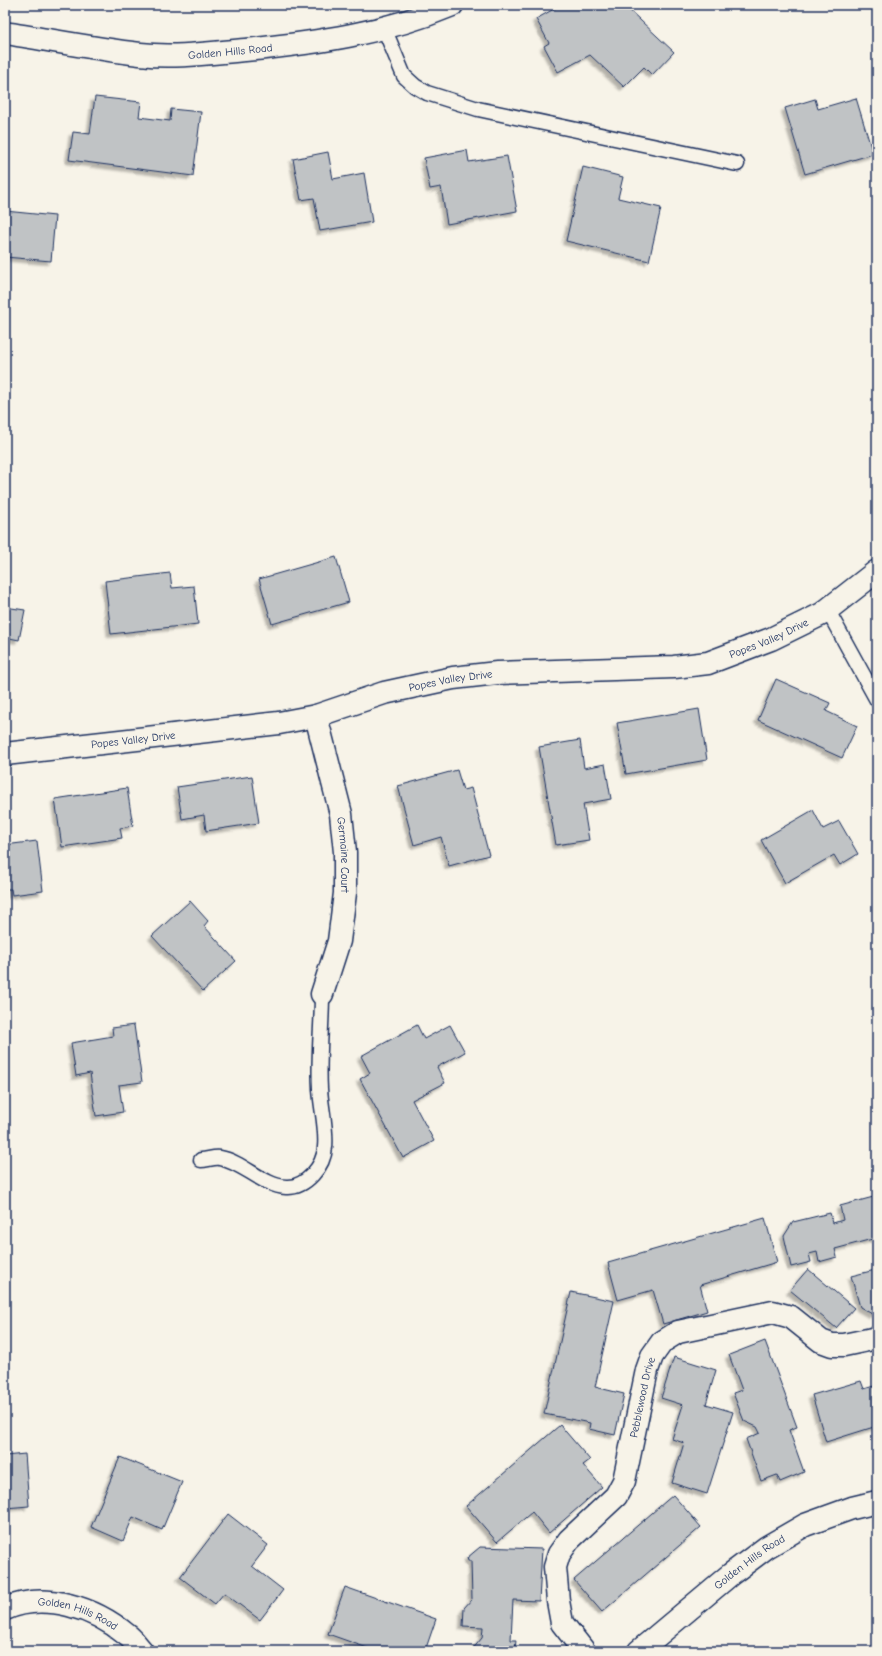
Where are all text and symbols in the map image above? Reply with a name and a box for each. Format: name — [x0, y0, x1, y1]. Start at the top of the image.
street label: Golden Hills Road — [188, 41, 273, 61]
street label: Popes Valley Drive — [727, 615, 811, 661]
street label: Popes Valley Drive — [407, 667, 494, 694]
street label: Popes Valley Drive — [90, 728, 177, 751]
street label: Germaine Court — [335, 816, 352, 894]
street label: Pebblewood Drive — [627, 1355, 658, 1439]
street label: Golden Hills Road — [711, 1532, 787, 1592]
street label: Golden Hills Road — [38, 1595, 121, 1633]

